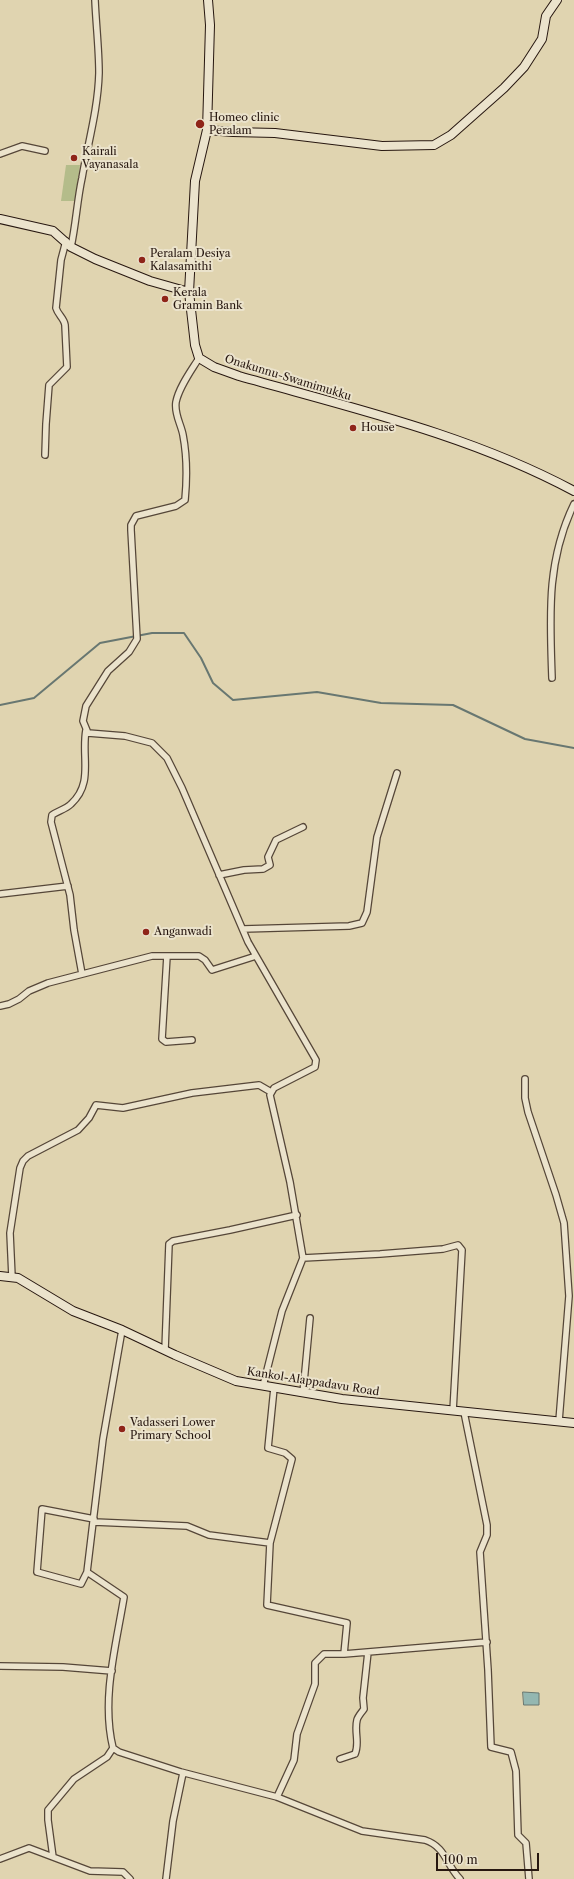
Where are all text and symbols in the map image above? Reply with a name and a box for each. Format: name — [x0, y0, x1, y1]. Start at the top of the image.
place label: Homeo clinic Peralam — [209, 111, 279, 137]
marker: Homeo clinic Peralam — [194, 118, 206, 130]
place label: Kairali Vayanasala — [82, 145, 138, 171]
marker: Kairali Vayanasala — [69, 153, 79, 163]
place label: Peralam Desiya Kalasamithi — [150, 247, 231, 273]
marker: Peralam Desiya Kalasamithi — [137, 255, 147, 265]
place label: Kerala Gramin Bank — [173, 286, 242, 312]
marker: Kerala Gramin Bank — [160, 294, 170, 304]
street label: Onakunnu-Swamimukku — [223, 352, 353, 404]
place label: House — [361, 421, 395, 435]
marker: House — [348, 423, 358, 433]
place label: Anganwadi — [154, 925, 212, 939]
marker: Anganwadi — [141, 927, 151, 937]
street label: Kankol-Alappadavu Road — [246, 1365, 380, 1399]
place label: Vadasseri Lower Primary School — [130, 1416, 215, 1442]
marker: Vadasseri Lower Primary School — [117, 1424, 127, 1434]
scale bar — [438, 1845, 541, 1871]
text: 100 m — [443, 1852, 478, 1867]

